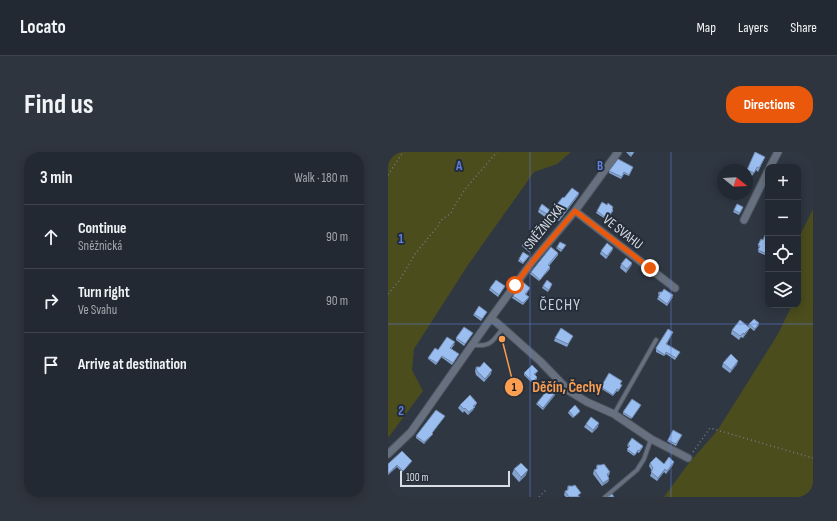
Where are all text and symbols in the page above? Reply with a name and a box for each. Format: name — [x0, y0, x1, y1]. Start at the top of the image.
text: Locato — [20, 16, 66, 39]
text: Map — [696, 19, 716, 36]
text: Layers — [738, 19, 768, 36]
text: Share — [790, 19, 817, 36]
button: Directions — [726, 86, 813, 123]
text: Find us — [24, 88, 93, 121]
text: A — [455, 158, 463, 174]
text: B — [597, 158, 603, 174]
north arrow — [717, 164, 753, 200]
map controls — [765, 164, 801, 308]
button: + — [765, 164, 801, 200]
text: 3 min — [40, 168, 73, 188]
text: Walk · 180 m — [294, 170, 348, 186]
street label: SNĚŽNICKÁ — [520, 200, 568, 253]
button: − — [765, 200, 801, 236]
street label: VE SVAHU — [600, 211, 646, 253]
text: Continue — [78, 219, 127, 238]
icon: ahead — [40, 226, 62, 248]
text: 90 m — [326, 229, 348, 245]
text: 1 — [398, 231, 404, 247]
button: locate — [765, 236, 801, 272]
text: Sněžnická — [78, 238, 122, 254]
route end — [641, 259, 659, 277]
button: layers — [765, 272, 801, 308]
route start — [506, 276, 524, 294]
text: Turn right — [78, 283, 130, 302]
icon: right — [40, 290, 62, 312]
text: 90 m — [326, 293, 348, 309]
district label: ČECHY — [539, 296, 581, 315]
text: Ve Svahu — [78, 302, 117, 318]
icon: arrive — [40, 354, 62, 376]
text: Arrive at destination — [78, 355, 187, 374]
callout: Děčín, Čechy — [504, 373, 610, 400]
text: Děčín, Čechy — [532, 378, 602, 397]
text: 1 — [512, 380, 517, 395]
text: 2 — [398, 403, 404, 419]
scale bar — [400, 469, 510, 488]
text: 100 m — [406, 471, 428, 484]

